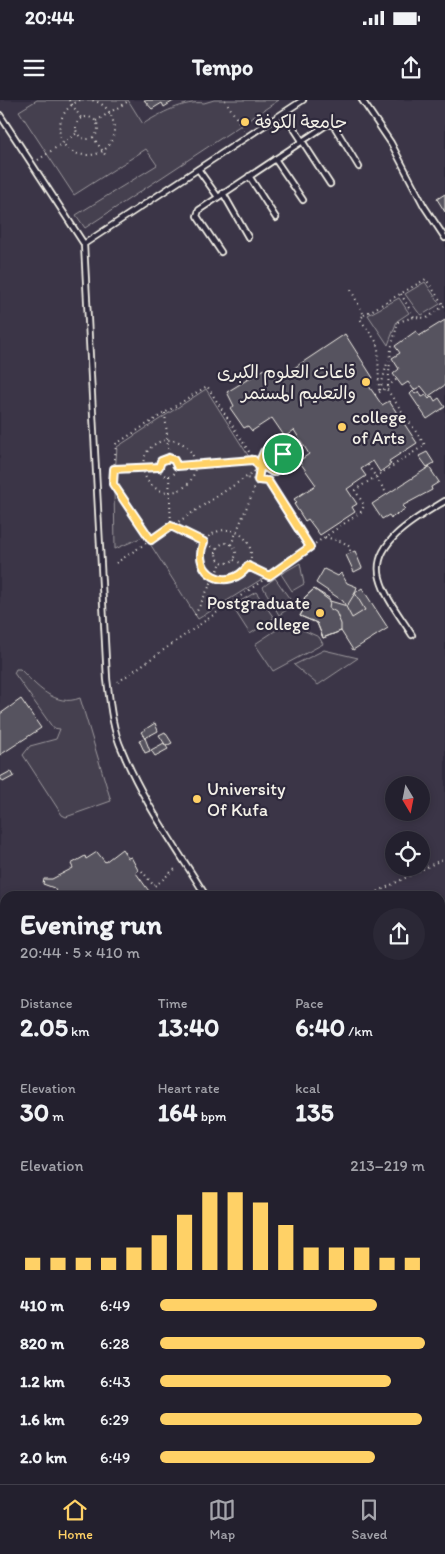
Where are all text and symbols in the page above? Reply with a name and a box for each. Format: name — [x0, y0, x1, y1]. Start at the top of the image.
text: 20:44 — [25, 6, 74, 29]
icon: menu — [20, 54, 48, 82]
text: Tempo — [192, 54, 253, 81]
icon: share — [397, 54, 425, 82]
place label: جامعة الكوفة — [255, 111, 347, 133]
marker: جامعة الكوفة — [239, 116, 251, 128]
place label: قاعات العلوم الكبرى والتعليم المستمر — [217, 361, 356, 407]
marker: قاعات العلوم الكبرى والتعليم المستمر — [360, 376, 372, 388]
place label: college of Arts — [352, 406, 406, 449]
marker: college of Arts — [336, 421, 348, 433]
pin — [262, 433, 304, 475]
icon: arrive — [269, 440, 297, 468]
place label: Postgraduate college — [207, 592, 310, 635]
marker: Postgraduate college — [314, 607, 326, 619]
north arrow — [385, 776, 430, 821]
map controls — [385, 776, 430, 876]
place label: University Of Kufa — [207, 778, 286, 821]
marker: University Of Kufa — [191, 793, 203, 805]
button: locate — [385, 831, 430, 876]
text: Evening run — [20, 907, 162, 941]
button: share — [373, 908, 425, 960]
text: 20:44 · 5 × 410 m — [20, 943, 140, 962]
text: Distance — [20, 995, 72, 1012]
text: Time — [158, 995, 188, 1012]
text: Pace — [295, 995, 323, 1012]
text: 2.05 — [20, 1012, 68, 1042]
text: 13:40 — [158, 1012, 219, 1042]
text: 6:40 — [295, 1012, 345, 1042]
text: km — [68, 1023, 90, 1040]
text: /km — [345, 1023, 373, 1040]
text: Elevation — [20, 1080, 76, 1097]
text: Heart rate — [158, 1080, 220, 1097]
text: kcal — [295, 1080, 320, 1097]
text: 30 — [20, 1097, 49, 1127]
text: 164 — [158, 1097, 198, 1127]
text: 135 — [295, 1097, 334, 1127]
text: m — [49, 1108, 64, 1125]
text: bpm — [198, 1108, 227, 1125]
text: Elevation — [20, 1156, 84, 1175]
text: 213–219 m — [350, 1156, 425, 1175]
text: 410 m — [20, 1296, 64, 1315]
text: 6:49 — [100, 1296, 130, 1315]
text: 820 m — [20, 1334, 64, 1353]
text: 6:28 — [100, 1334, 130, 1353]
text: 1.2 km — [20, 1372, 65, 1391]
text: 6:43 — [100, 1372, 131, 1391]
text: 1.6 km — [20, 1410, 65, 1429]
text: 6:29 — [100, 1410, 129, 1429]
text: 2.0 km — [20, 1448, 67, 1467]
text: 6:49 — [100, 1448, 130, 1467]
tab: Home — [58, 1496, 93, 1543]
tab: Map — [208, 1496, 236, 1543]
tab: Saved — [352, 1496, 387, 1543]

